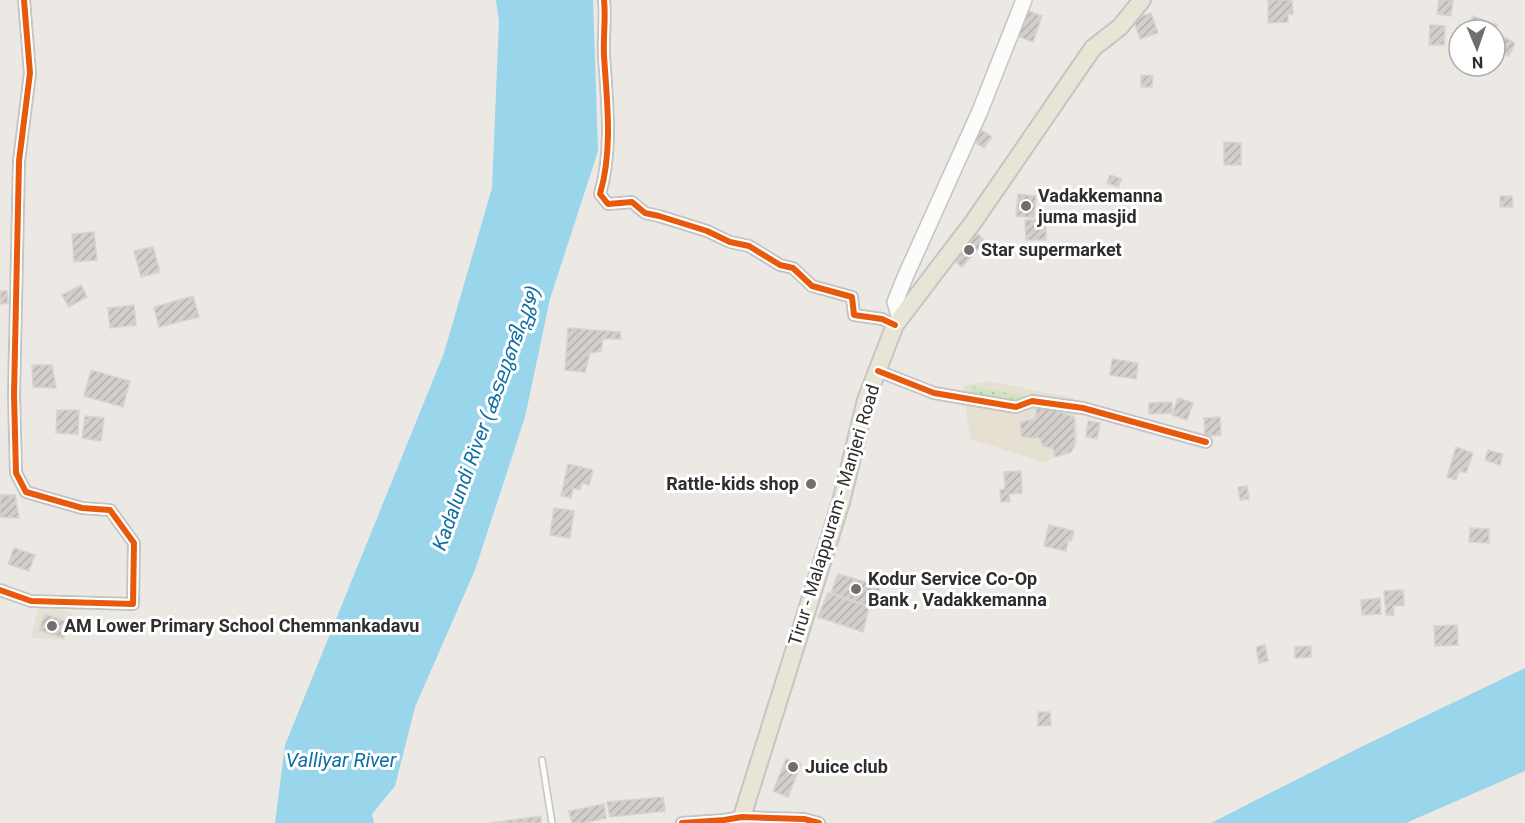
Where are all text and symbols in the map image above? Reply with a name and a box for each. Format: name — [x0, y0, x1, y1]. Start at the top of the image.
north arrow — [1447, 18, 1507, 78]
text: N — [1472, 53, 1483, 72]
place label: Vadakkemanna juma masjid — [1037, 185, 1163, 227]
marker: Vadakkemanna juma masjid — [1019, 199, 1033, 213]
place label: Star supermarket — [981, 239, 1122, 260]
marker: Star supermarket — [962, 243, 976, 257]
water label: Kadalundi River (കടലുണ്ടിപ്പുഴ) — [427, 282, 547, 554]
street label: Tirur - Malappuram - Manjeri Road — [784, 382, 883, 648]
place label: Rattle-kids shop — [666, 473, 799, 494]
marker: Rattle-kids shop — [804, 477, 818, 491]
place label: Kodur Service Co-Op Bank , Vadakkemanna — [868, 568, 1047, 610]
marker: Kodur Service Co-Op Bank , Vadakkemanna — [849, 582, 863, 596]
place label: AM Lower Primary School Chemmankadavu — [64, 615, 419, 636]
marker: AM Lower Primary School Chemmankadavu — [45, 619, 59, 633]
water label: Valliyar River — [286, 748, 398, 772]
place label: Juice club — [805, 756, 888, 777]
marker: Juice club — [786, 760, 800, 774]

